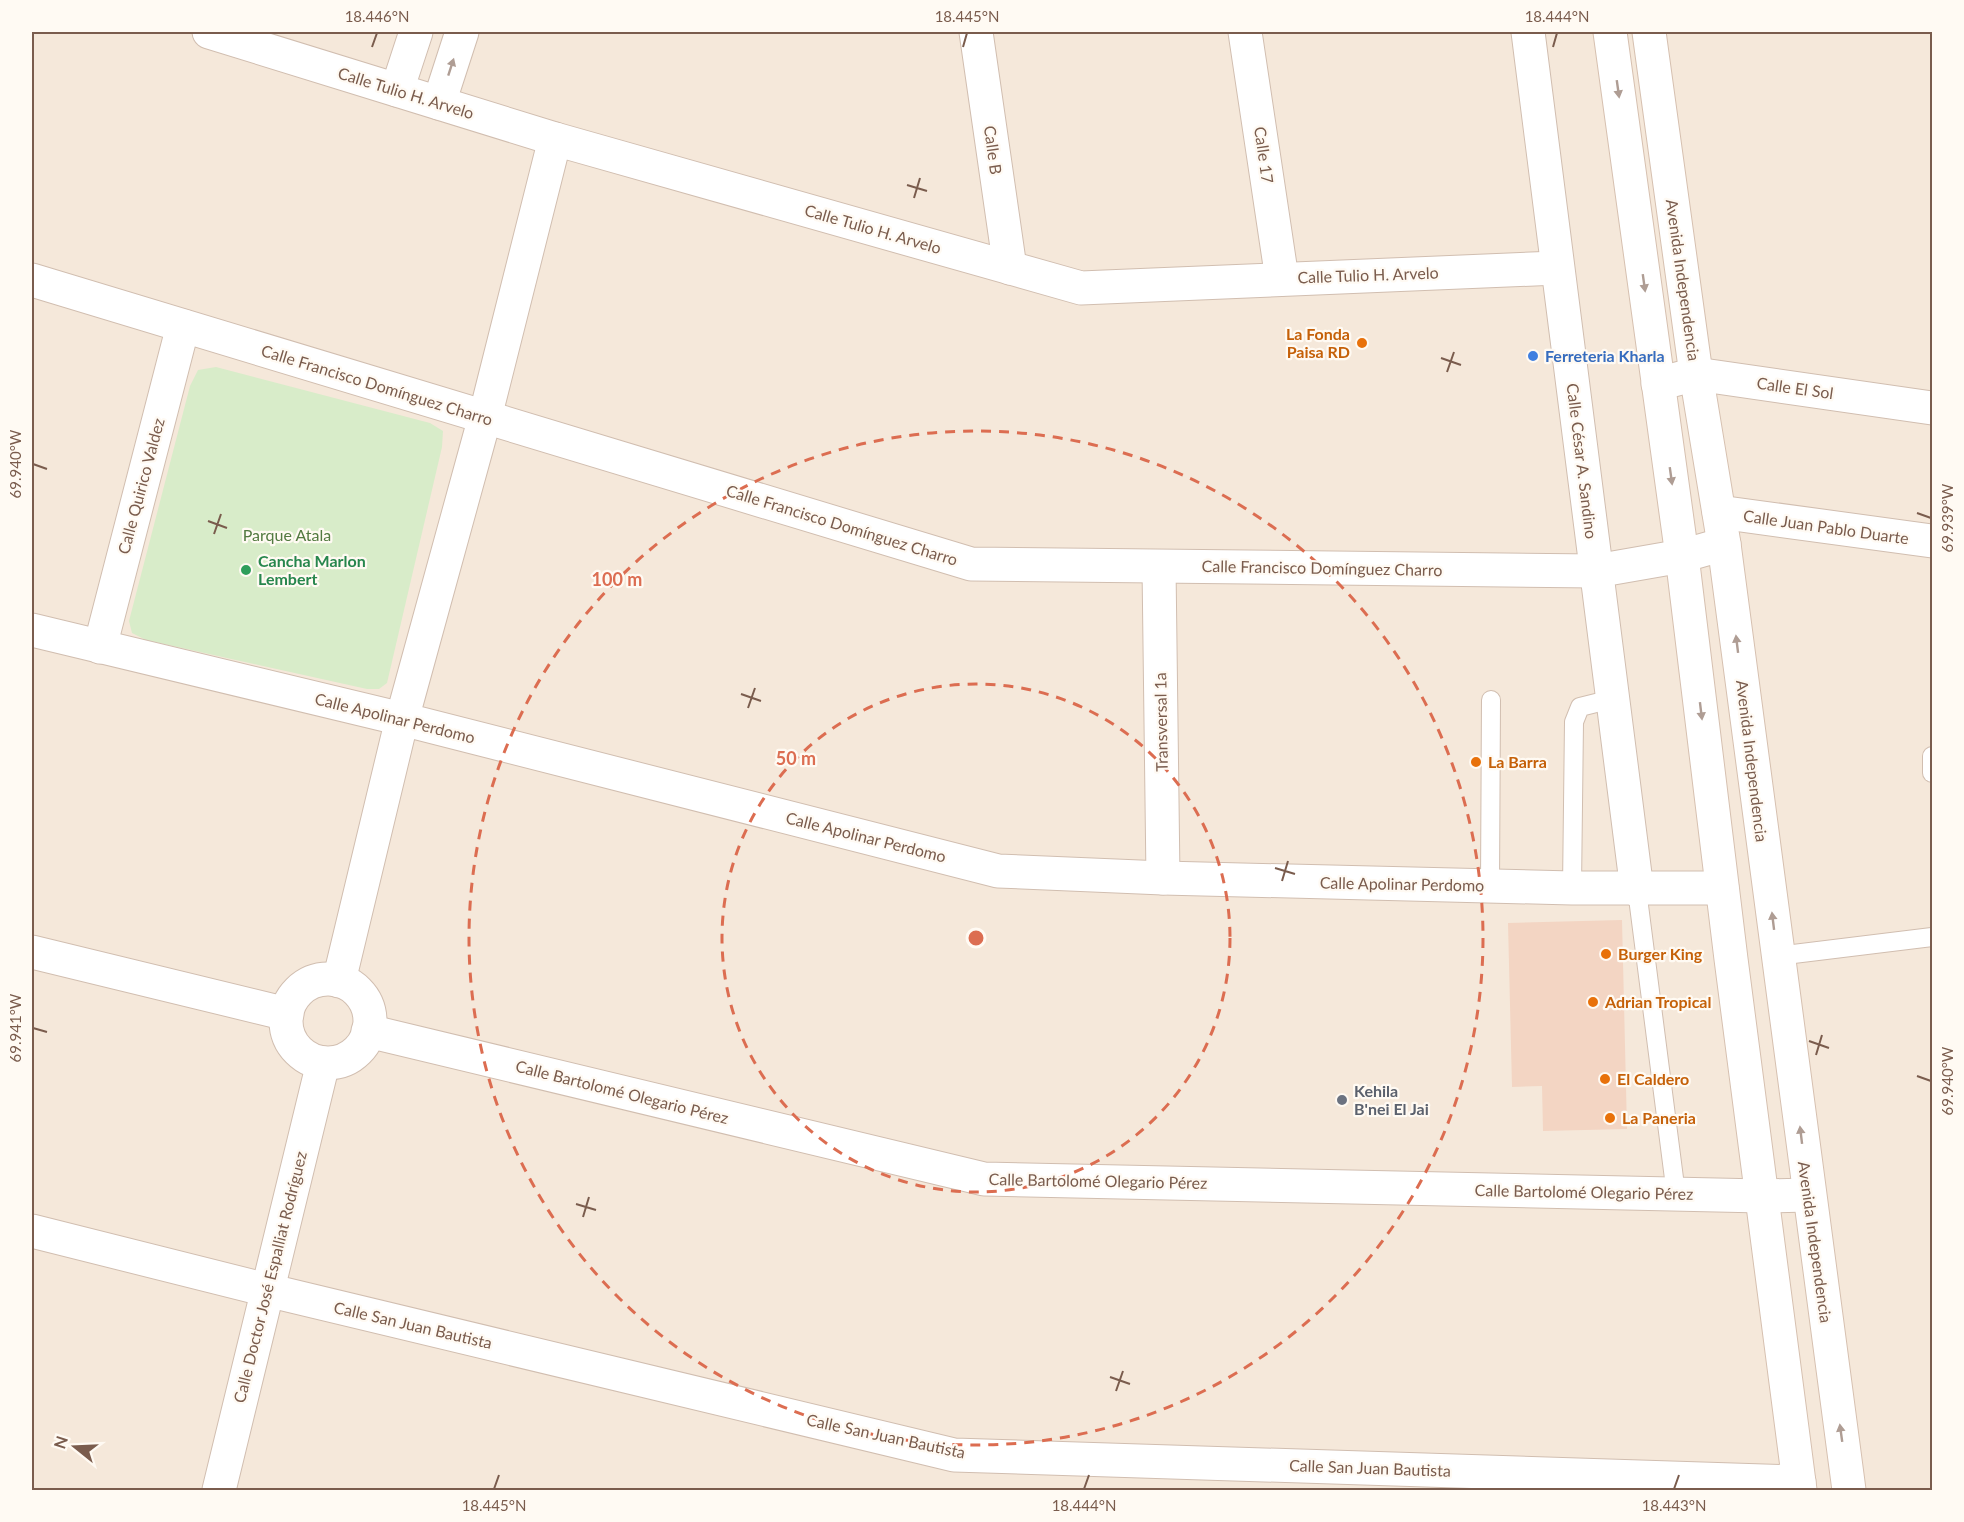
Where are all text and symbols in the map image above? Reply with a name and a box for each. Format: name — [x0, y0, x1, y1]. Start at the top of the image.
text: 18.446°N — [345, 7, 409, 25]
text: 18.445°N — [935, 7, 999, 25]
text: 18.444°N — [1525, 7, 1589, 25]
one-way arrow — [446, 58, 456, 76]
street label: Calle Tulio H. Arvelo — [336, 63, 476, 122]
one-way arrow — [1613, 80, 1622, 99]
street label: Calle B — [981, 124, 1006, 176]
street label: Calle 17 — [1251, 125, 1278, 185]
street label: Avenida Independencia — [1663, 198, 1704, 362]
street label: Calle Tulio H. Arvelo — [803, 200, 944, 257]
street label: Calle Tulio H. Arvelo — [1297, 263, 1439, 286]
one-way arrow — [1640, 273, 1649, 292]
place label: La Fonda Paisa RD — [1286, 324, 1350, 361]
marker: La Fonda Paisa RD — [1355, 336, 1369, 350]
street label: Calle Francisco Domínguez Charro — [259, 340, 495, 429]
place label: Ferreteria Kharla — [1545, 346, 1665, 365]
marker: Ferreteria Kharla — [1526, 349, 1540, 363]
street label: Calle El Sol — [1755, 373, 1835, 402]
street label: Calle César A. Sandino — [1564, 382, 1601, 540]
street label: Calle Quirico Valdez — [113, 416, 168, 556]
text: 69.940°W — [6, 429, 24, 498]
one-way arrow — [1666, 466, 1675, 485]
street label: Calle Francisco Domínguez Charro — [724, 480, 960, 569]
text: 69.939°W — [1938, 483, 1956, 552]
street label: Calle Juan Pablo Duarte — [1742, 505, 1910, 548]
park label: Parque Atala — [243, 525, 331, 544]
place label: Cancha Marlon Lembert — [258, 551, 366, 588]
street label: Calle Francisco Domínguez Charro — [1201, 556, 1443, 579]
marker: Cancha Marlon Lembert — [239, 563, 253, 577]
text: 100 m — [592, 568, 642, 590]
one-way arrow — [1732, 635, 1742, 654]
street label: Transversal 1a — [1150, 672, 1171, 772]
street label: Avenida Independencia — [1733, 679, 1772, 843]
street label: Calle Apolinar Perdomo — [313, 688, 477, 747]
one-way arrow — [1696, 702, 1705, 721]
text: 50 m — [776, 747, 816, 769]
place label: La Barra — [1488, 752, 1547, 771]
marker: La Barra — [1469, 755, 1483, 769]
street label: Calle Apolinar Perdomo — [784, 807, 948, 866]
street label: Calle Apolinar Perdomo — [1320, 873, 1484, 894]
one-way arrow — [1768, 911, 1777, 930]
centre of rings — [966, 928, 986, 948]
place label: Burger King — [1618, 944, 1703, 963]
marker: Burger King — [1599, 947, 1613, 961]
place label: Adrian Tropical — [1604, 992, 1711, 1011]
text: 69.941°W — [6, 993, 24, 1062]
marker: Adrian Tropical — [1586, 995, 1600, 1009]
text: 69.940°W — [1938, 1046, 1956, 1115]
street label: Calle Bartolomé Olegario Pérez — [514, 1056, 731, 1127]
place label: El Caldero — [1617, 1069, 1689, 1088]
marker: El Caldero — [1598, 1072, 1612, 1086]
place label: Kehila B'nei El Jai — [1354, 1081, 1429, 1118]
marker: Kehila B'nei El Jai — [1335, 1093, 1349, 1107]
place label: La Paneria — [1622, 1108, 1696, 1127]
marker: La Paneria — [1603, 1111, 1617, 1125]
one-way arrow — [1796, 1126, 1805, 1145]
street label: Calle Doctor José Espalliat Rodríguez — [229, 1149, 310, 1405]
street label: Avenida Independencia — [1795, 1160, 1836, 1324]
street label: Calle Bartolomé Olegario Pérez — [988, 1169, 1208, 1192]
street label: Calle Bartolomé Olegario Pérez — [1474, 1180, 1694, 1203]
street label: Calle San Juan Bautista — [332, 1297, 494, 1352]
street label: Calle San Juan Bautista — [805, 1409, 967, 1462]
north arrow — [45, 1417, 105, 1477]
one-way arrow — [1836, 1423, 1845, 1442]
text: N — [49, 1433, 71, 1451]
street label: Calle San Juan Bautista — [1289, 1455, 1451, 1480]
text: 18.445°N — [462, 1496, 526, 1514]
text: 18.444°N — [1052, 1496, 1116, 1514]
text: 18.443°N — [1642, 1496, 1706, 1514]

